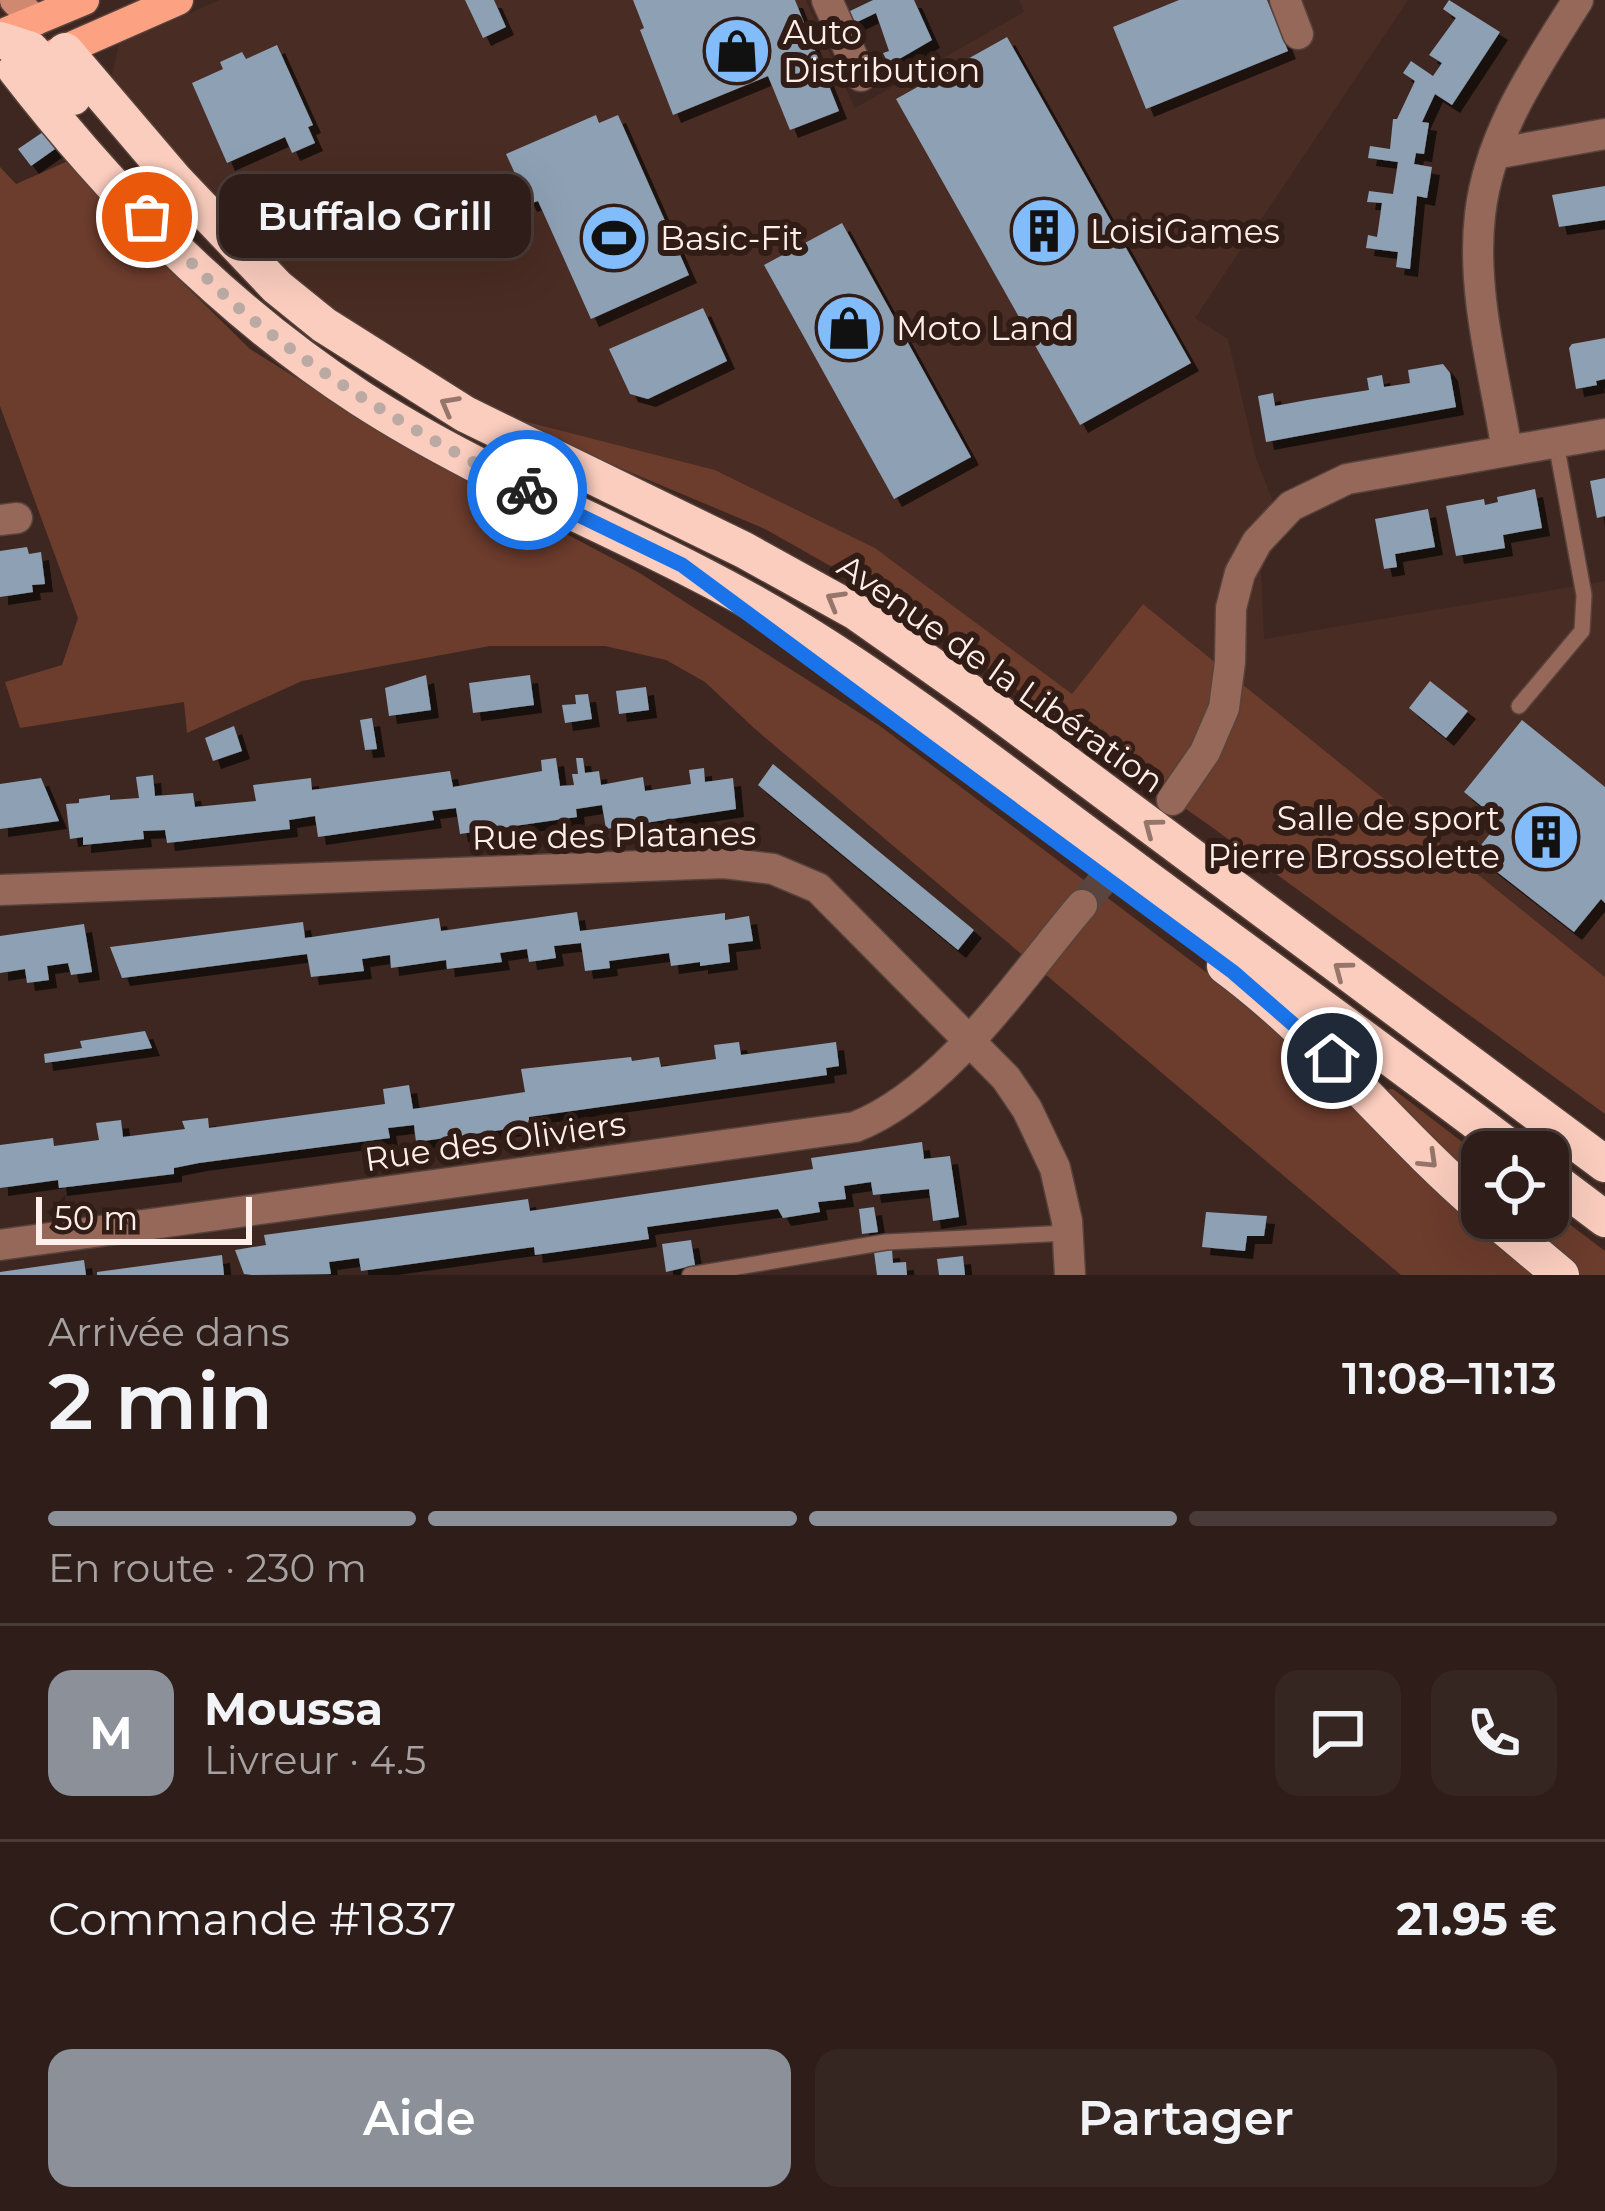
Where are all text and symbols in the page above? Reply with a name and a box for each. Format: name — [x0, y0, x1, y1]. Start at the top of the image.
place label: Auto Distribution — [783, 12, 980, 90]
shop icon: Auto Distribution — [702, 16, 772, 86]
pin — [96, 166, 198, 268]
callout: Buffalo Grill — [219, 175, 531, 259]
icon: bag — [114, 184, 180, 250]
text: Buffalo Grill — [257, 192, 493, 240]
building icon: LoisiGames — [1009, 196, 1079, 266]
sports icon: Basic-Fit — [579, 203, 649, 273]
place label: LoisiGames — [1090, 211, 1280, 251]
place label: Basic-Fit — [660, 218, 803, 258]
shop icon: Moto Land — [814, 293, 884, 363]
place label: Moto Land — [896, 308, 1074, 348]
one-way arrow — [441, 396, 462, 419]
courier — [467, 430, 587, 550]
icon: bike — [494, 457, 560, 523]
street label: Avenue de la Libération — [830, 545, 1172, 801]
one-way arrow — [826, 591, 848, 614]
place label: Salle de sport Pierre Brossolette — [1207, 798, 1500, 876]
building icon: Salle de sport Pierre Brossolette — [1511, 802, 1581, 872]
street label: Rue des Platanes — [472, 813, 756, 857]
one-way arrow — [1143, 820, 1165, 841]
one-way arrow — [1334, 962, 1355, 984]
pin — [1281, 1007, 1383, 1109]
icon: home — [1299, 1025, 1365, 1091]
street label: Rue des Oliviers — [362, 1103, 628, 1179]
map controls — [1461, 1131, 1569, 1239]
button: locate — [1461, 1131, 1569, 1239]
one-way arrow — [1415, 1145, 1437, 1167]
scale bar — [36, 1191, 252, 1244]
text: 50 m — [54, 1198, 138, 1238]
text: Arrivée dans — [48, 1308, 290, 1356]
text: 11:08–11:13 — [1342, 1350, 1557, 1405]
text: 2 min — [48, 1353, 273, 1449]
text: En route · 230 m — [48, 1544, 367, 1592]
button: chat — [1275, 1670, 1401, 1796]
button: phone — [1431, 1670, 1557, 1796]
text: Moussa — [204, 1681, 383, 1736]
text: M — [90, 1705, 132, 1760]
text: Livreur · 4.5 — [204, 1736, 426, 1784]
text: Commande #1837 — [48, 1891, 457, 1946]
text: 21.95 € — [1396, 1891, 1557, 1946]
button: Aide — [48, 2049, 791, 2187]
button: Partager — [815, 2049, 1557, 2187]

